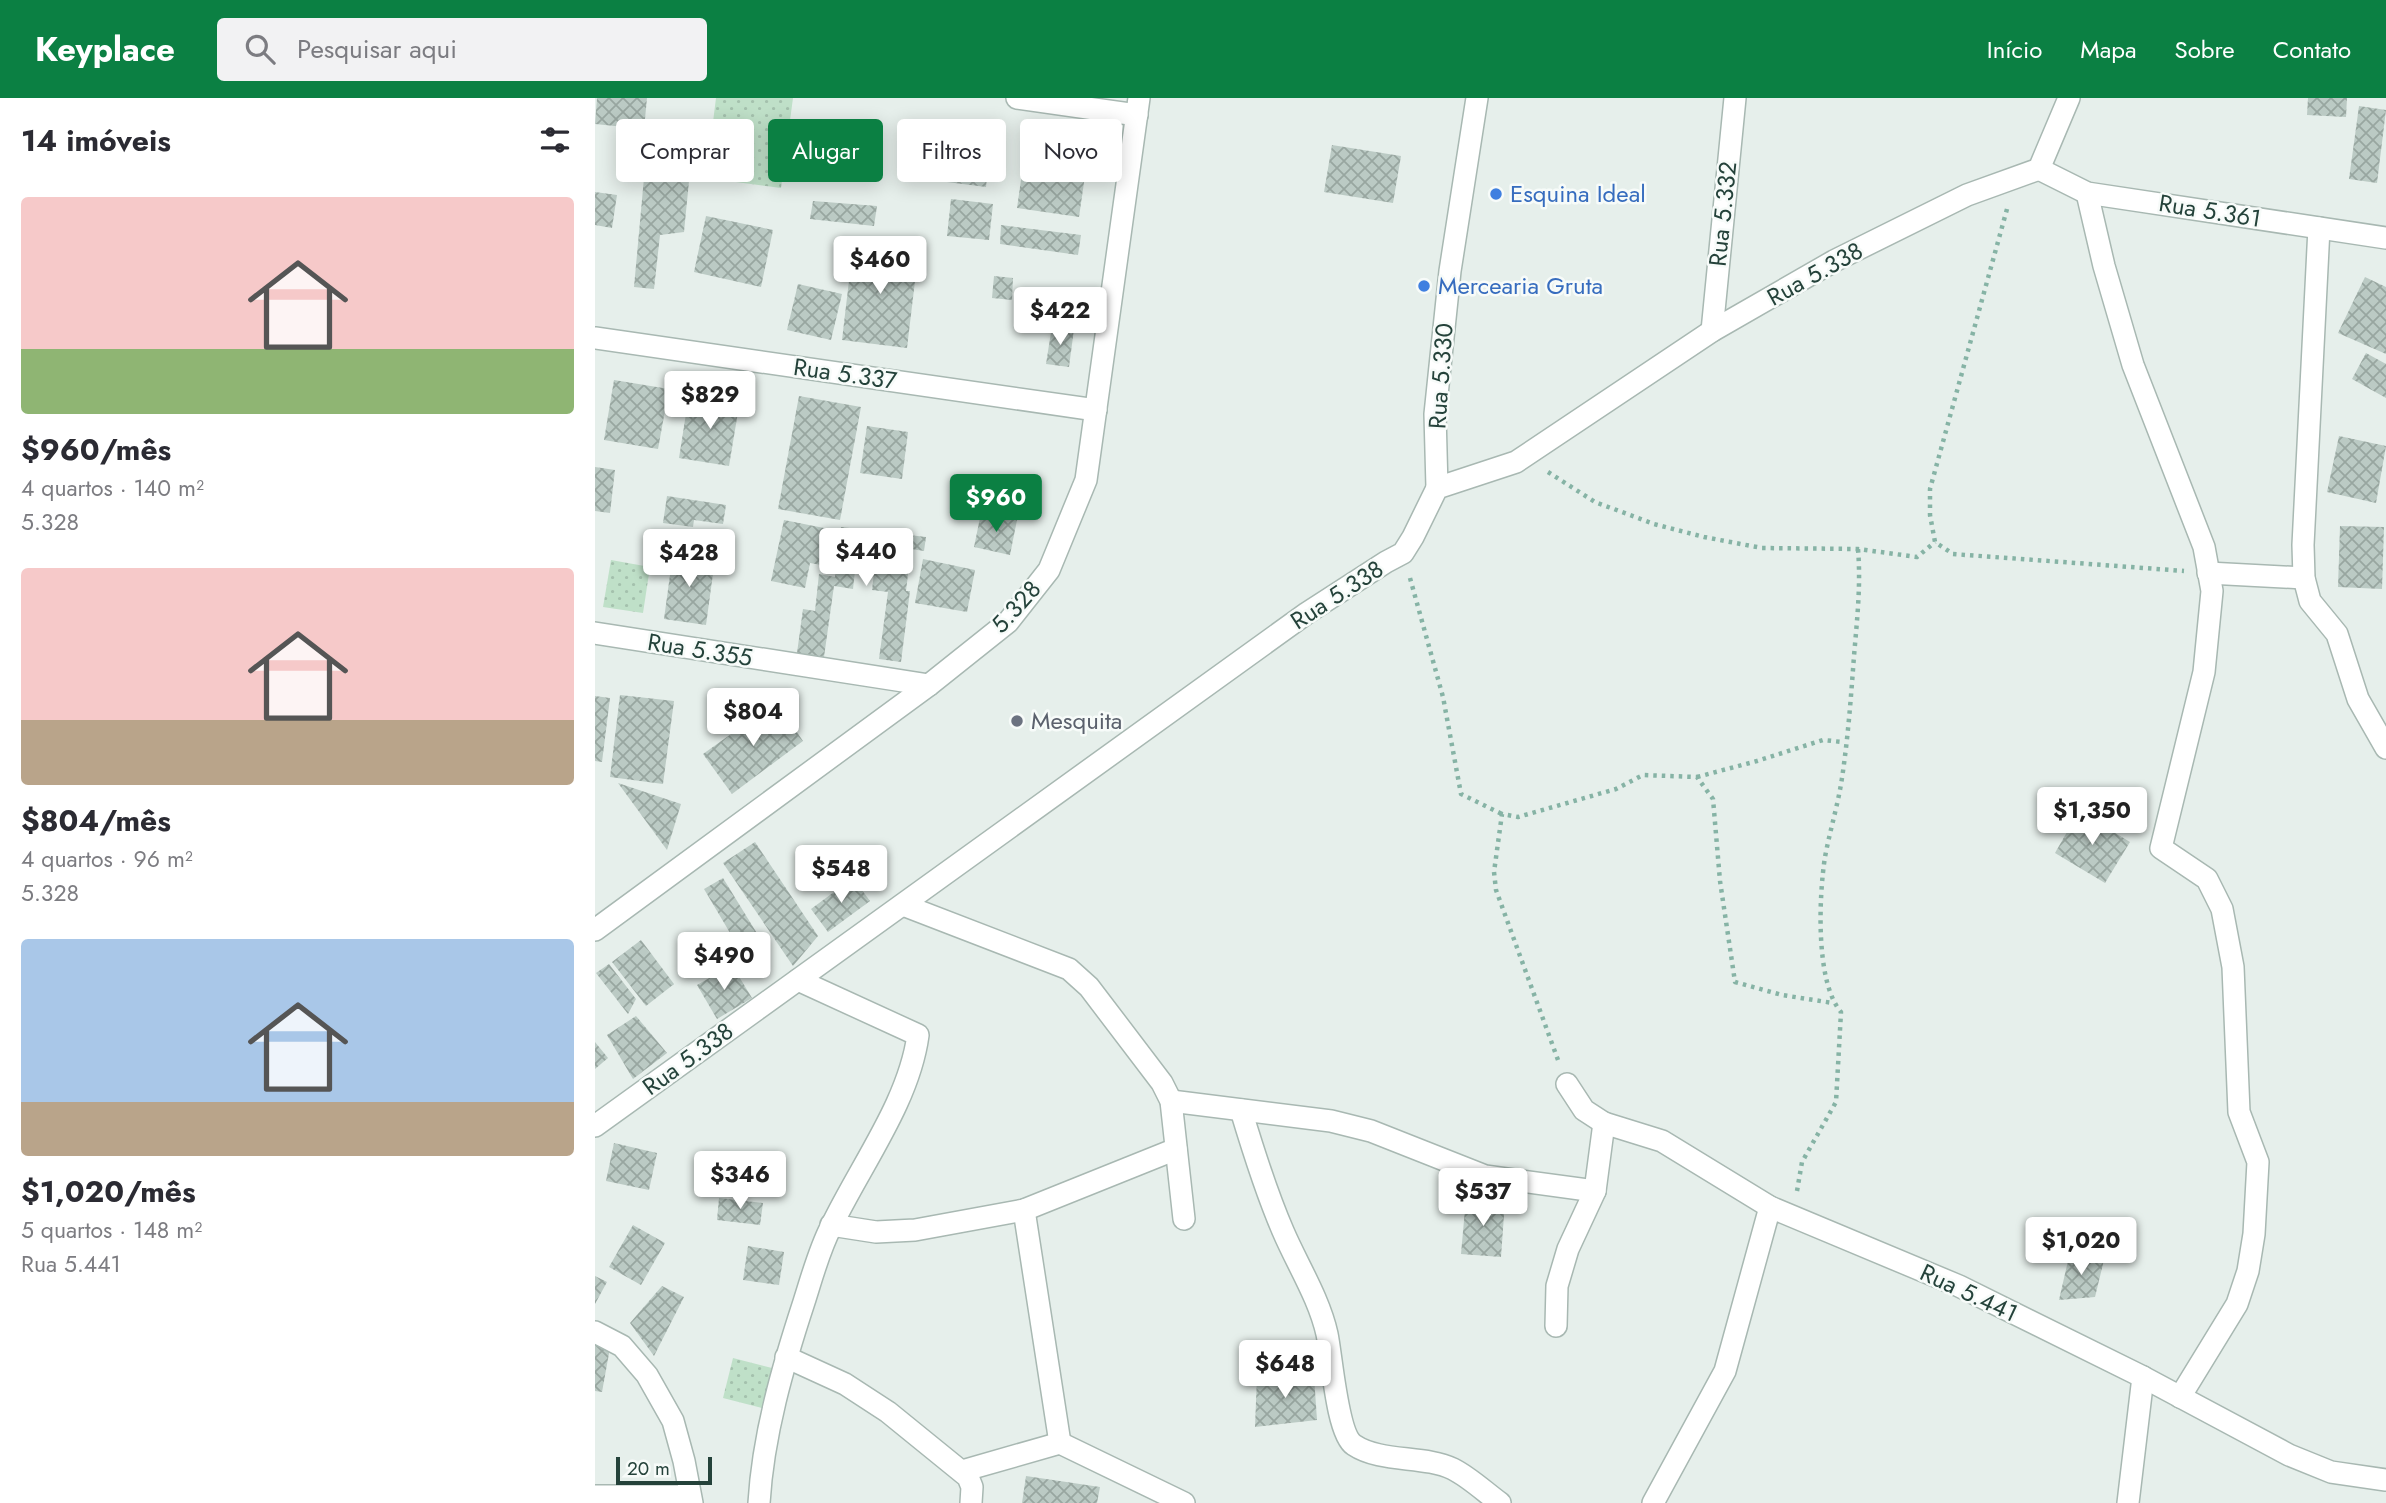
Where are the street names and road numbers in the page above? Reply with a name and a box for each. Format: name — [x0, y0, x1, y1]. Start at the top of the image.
street label: Rua 5.332 — [1700, 160, 1745, 268]
street label: Rua 5.361 — [2156, 185, 2264, 236]
street label: Rua 5.338 — [1760, 233, 1869, 314]
street label: Rua 5.330 — [1419, 322, 1462, 430]
street label: Rua 5.337 — [791, 349, 899, 398]
street label: Rua 5.338 — [1283, 551, 1390, 638]
street label: 5.328 — [982, 572, 1049, 641]
street label: Rua 5.355 — [645, 624, 755, 675]
street label: Rua 5.338 — [635, 1014, 740, 1104]
street label: Rua 5.441 — [1915, 1255, 2024, 1330]

